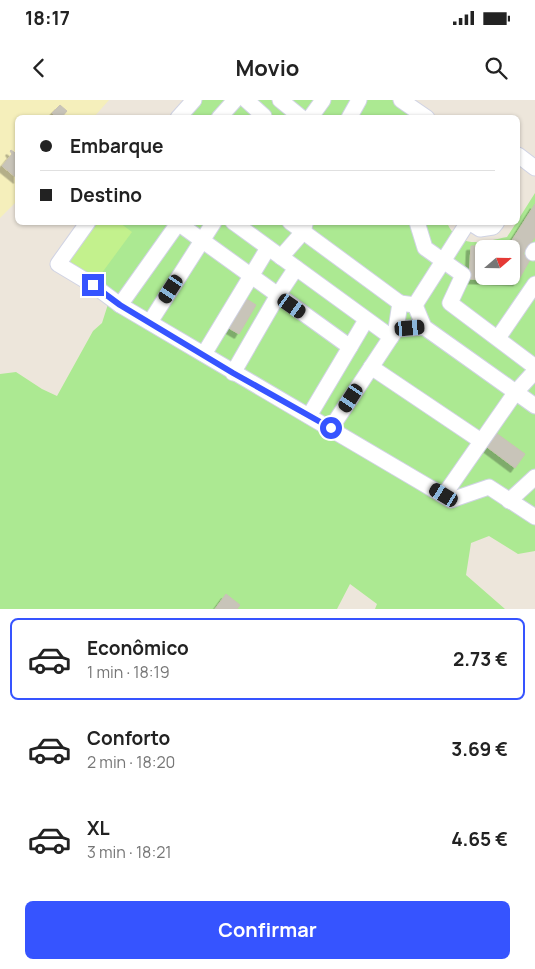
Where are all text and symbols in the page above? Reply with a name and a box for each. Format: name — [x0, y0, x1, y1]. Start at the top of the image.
text: 18:17 — [25, 5, 70, 31]
text: Movio — [236, 53, 299, 83]
icon: back — [25, 54, 53, 82]
icon: search — [482, 54, 510, 82]
text: Embarque — [70, 133, 163, 159]
text: Destino — [70, 182, 142, 208]
north arrow — [475, 240, 520, 285]
map controls — [475, 240, 520, 285]
car — [156, 272, 185, 306]
route end — [82, 274, 104, 296]
car — [275, 291, 308, 321]
car — [394, 319, 425, 337]
car — [336, 381, 365, 415]
route start — [320, 417, 342, 439]
car — [427, 481, 460, 509]
text: Econômico — [87, 635, 189, 661]
icon: car — [27, 637, 72, 682]
text: 2.73 € — [453, 646, 508, 672]
text: 1 min · 18:19 — [87, 661, 170, 683]
text: Conforto — [87, 725, 170, 751]
icon: car — [27, 727, 72, 772]
text: 3.69 € — [451, 736, 508, 762]
text: 2 min · 18:20 — [87, 751, 175, 773]
text: XL — [87, 815, 110, 841]
icon: car — [27, 817, 72, 862]
text: 4.65 € — [451, 826, 508, 852]
text: 3 min · 18:21 — [87, 841, 172, 863]
button: Confirmar — [25, 901, 510, 959]

